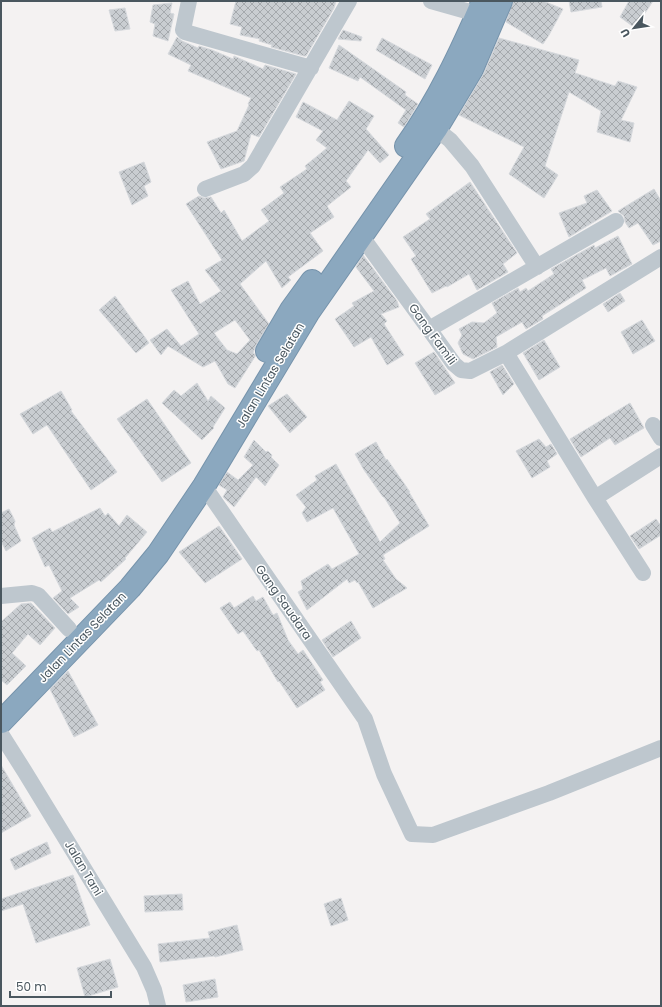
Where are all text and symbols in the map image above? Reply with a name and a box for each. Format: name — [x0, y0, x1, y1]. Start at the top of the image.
north arrow — [614, 8, 654, 48]
text: U — [616, 25, 634, 40]
street label: Gang Famili — [405, 300, 461, 368]
street label: Jalan Lintas Selatan — [232, 319, 308, 431]
street label: Gang Saudara — [252, 561, 316, 643]
street label: Jalan Lintas Selatan — [34, 588, 130, 686]
street label: Jalan Tani — [61, 837, 107, 899]
scale bar — [10, 973, 111, 999]
text: 50 m — [16, 978, 47, 995]

